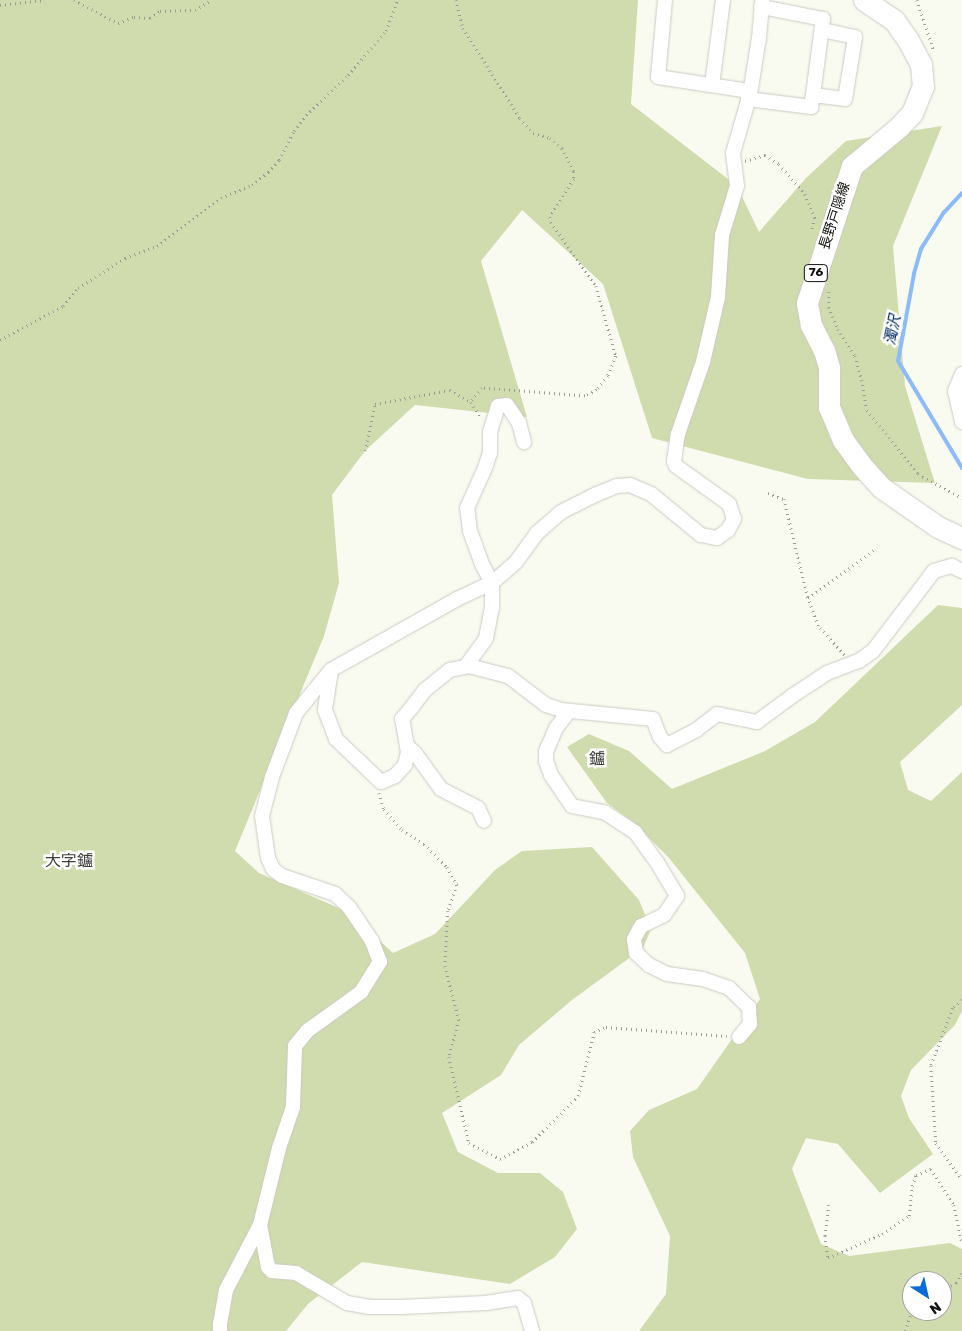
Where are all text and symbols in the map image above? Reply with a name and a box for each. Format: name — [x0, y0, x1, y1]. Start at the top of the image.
street label: 長野戸隠線 — [816, 180, 854, 252]
road number: 76 — [804, 264, 828, 282]
water label: 濁沢 — [881, 313, 905, 347]
district label: 鑪 — [589, 749, 605, 769]
district label: 大字鑪 — [45, 851, 93, 871]
north arrow — [902, 1271, 952, 1321]
text: N — [926, 1298, 944, 1318]

